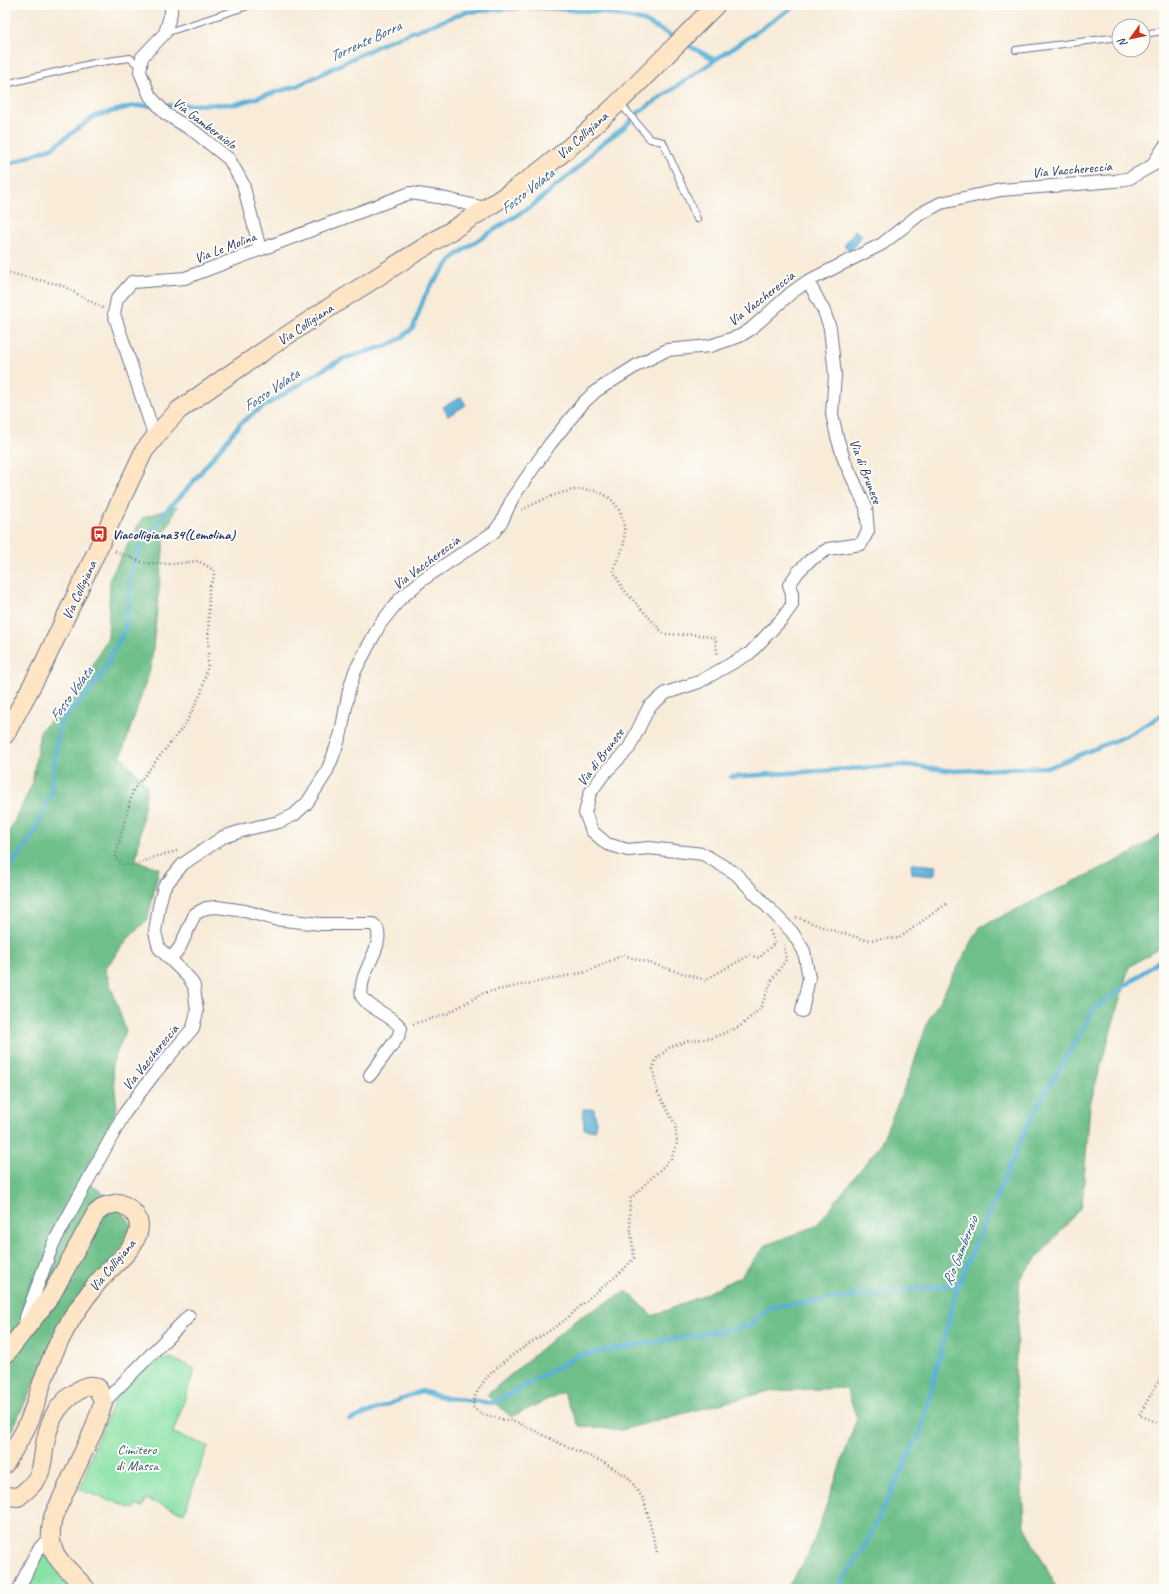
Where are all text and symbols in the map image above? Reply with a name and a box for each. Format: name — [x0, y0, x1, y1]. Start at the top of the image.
water label: Torrente Borra — [326, 16, 406, 66]
north arrow — [1111, 18, 1151, 58]
text: N — [1114, 35, 1130, 50]
street label: Via Gamberaiolo — [170, 94, 241, 154]
street label: Via Colligiana — [553, 107, 612, 163]
street label: Via Vacchereccia — [1032, 157, 1113, 181]
water label: Fosso Volata — [497, 163, 560, 218]
street label: Via Le Molina — [192, 228, 259, 267]
street label: Via Vacchereccia — [725, 267, 799, 330]
street label: Via Colligiana — [274, 299, 337, 349]
water label: Fosso Volata — [240, 364, 304, 416]
street label: Via di Brunese — [845, 437, 886, 507]
bus stop icon: Viacolligiana34(Lemolina) — [89, 524, 109, 544]
place label: Viacolligiana34(Lemolina) — [112, 526, 236, 543]
street label: Via Vacchereccia — [389, 531, 464, 593]
street label: Via Colligiana — [58, 557, 101, 622]
water label: Fosso Volata — [45, 662, 99, 725]
street label: Via di Brunese — [573, 724, 628, 789]
street label: Via Vacchereccia — [119, 1020, 183, 1094]
water label: Rio Gamberaio — [938, 1211, 984, 1288]
street label: Via Colligiana — [86, 1235, 140, 1295]
park label: Cimitero di Massa — [116, 1441, 159, 1474]

